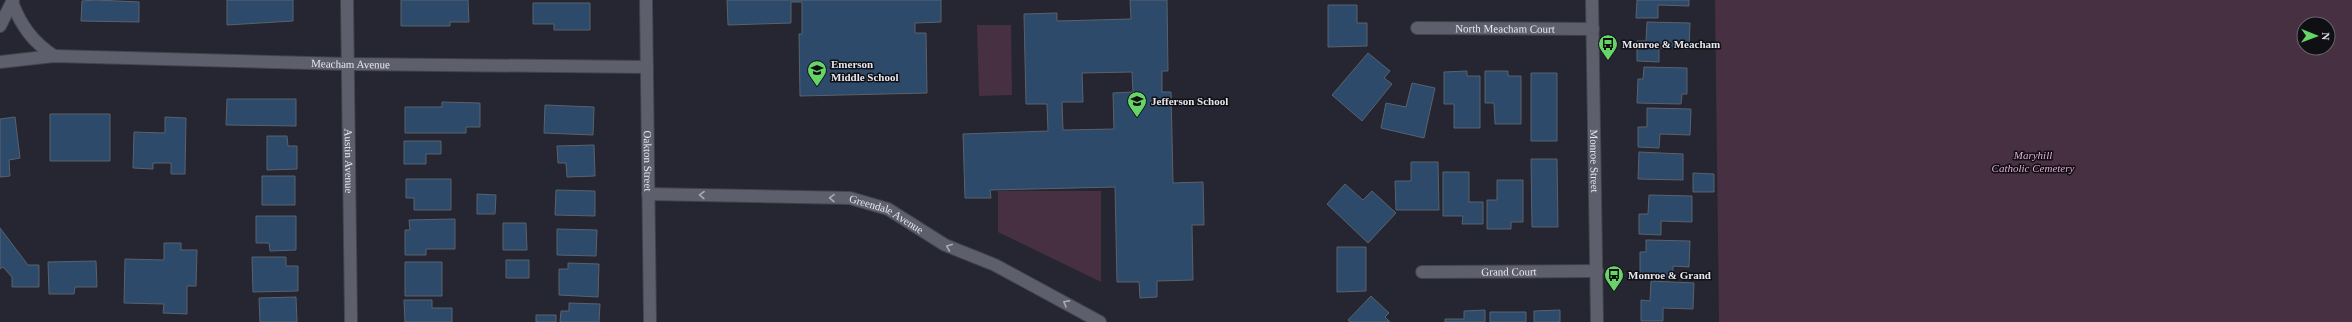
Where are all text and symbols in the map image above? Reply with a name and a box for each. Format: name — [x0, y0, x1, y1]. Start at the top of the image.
north arrow — [2296, 16, 2336, 56]
street label: North Meacham Court — [1455, 22, 1555, 35]
text: N — [2320, 32, 2332, 40]
bus stop icon: Monroe & Meacham — [1597, 33, 1619, 61]
place label: Monroe & Meacham — [1622, 38, 1720, 50]
street label: Meacham Avenue — [311, 57, 390, 70]
place label: Emerson Middle School — [831, 58, 899, 83]
school or university icon: Emerson Middle School — [806, 59, 828, 87]
school or university icon: Jefferson School — [1126, 90, 1148, 118]
place label: Jefferson School — [1151, 95, 1228, 107]
street label: Austin Avenue — [343, 128, 355, 194]
street label: Monroe Street — [1588, 129, 1601, 193]
street label: Oakton Street — [642, 130, 654, 191]
park label: Maryhill Catholic Cemetery — [1992, 149, 2075, 174]
one-way arrow — [699, 191, 705, 199]
street label: Greendale Avenue — [848, 192, 926, 236]
one-way arrow — [829, 194, 835, 202]
one-way arrow — [946, 244, 954, 252]
bus stop icon: Monroe & Grand — [1603, 264, 1625, 292]
street label: Grand Court — [1481, 265, 1537, 278]
place label: Monroe & Grand — [1628, 269, 1711, 281]
one-way arrow — [1063, 301, 1070, 308]

